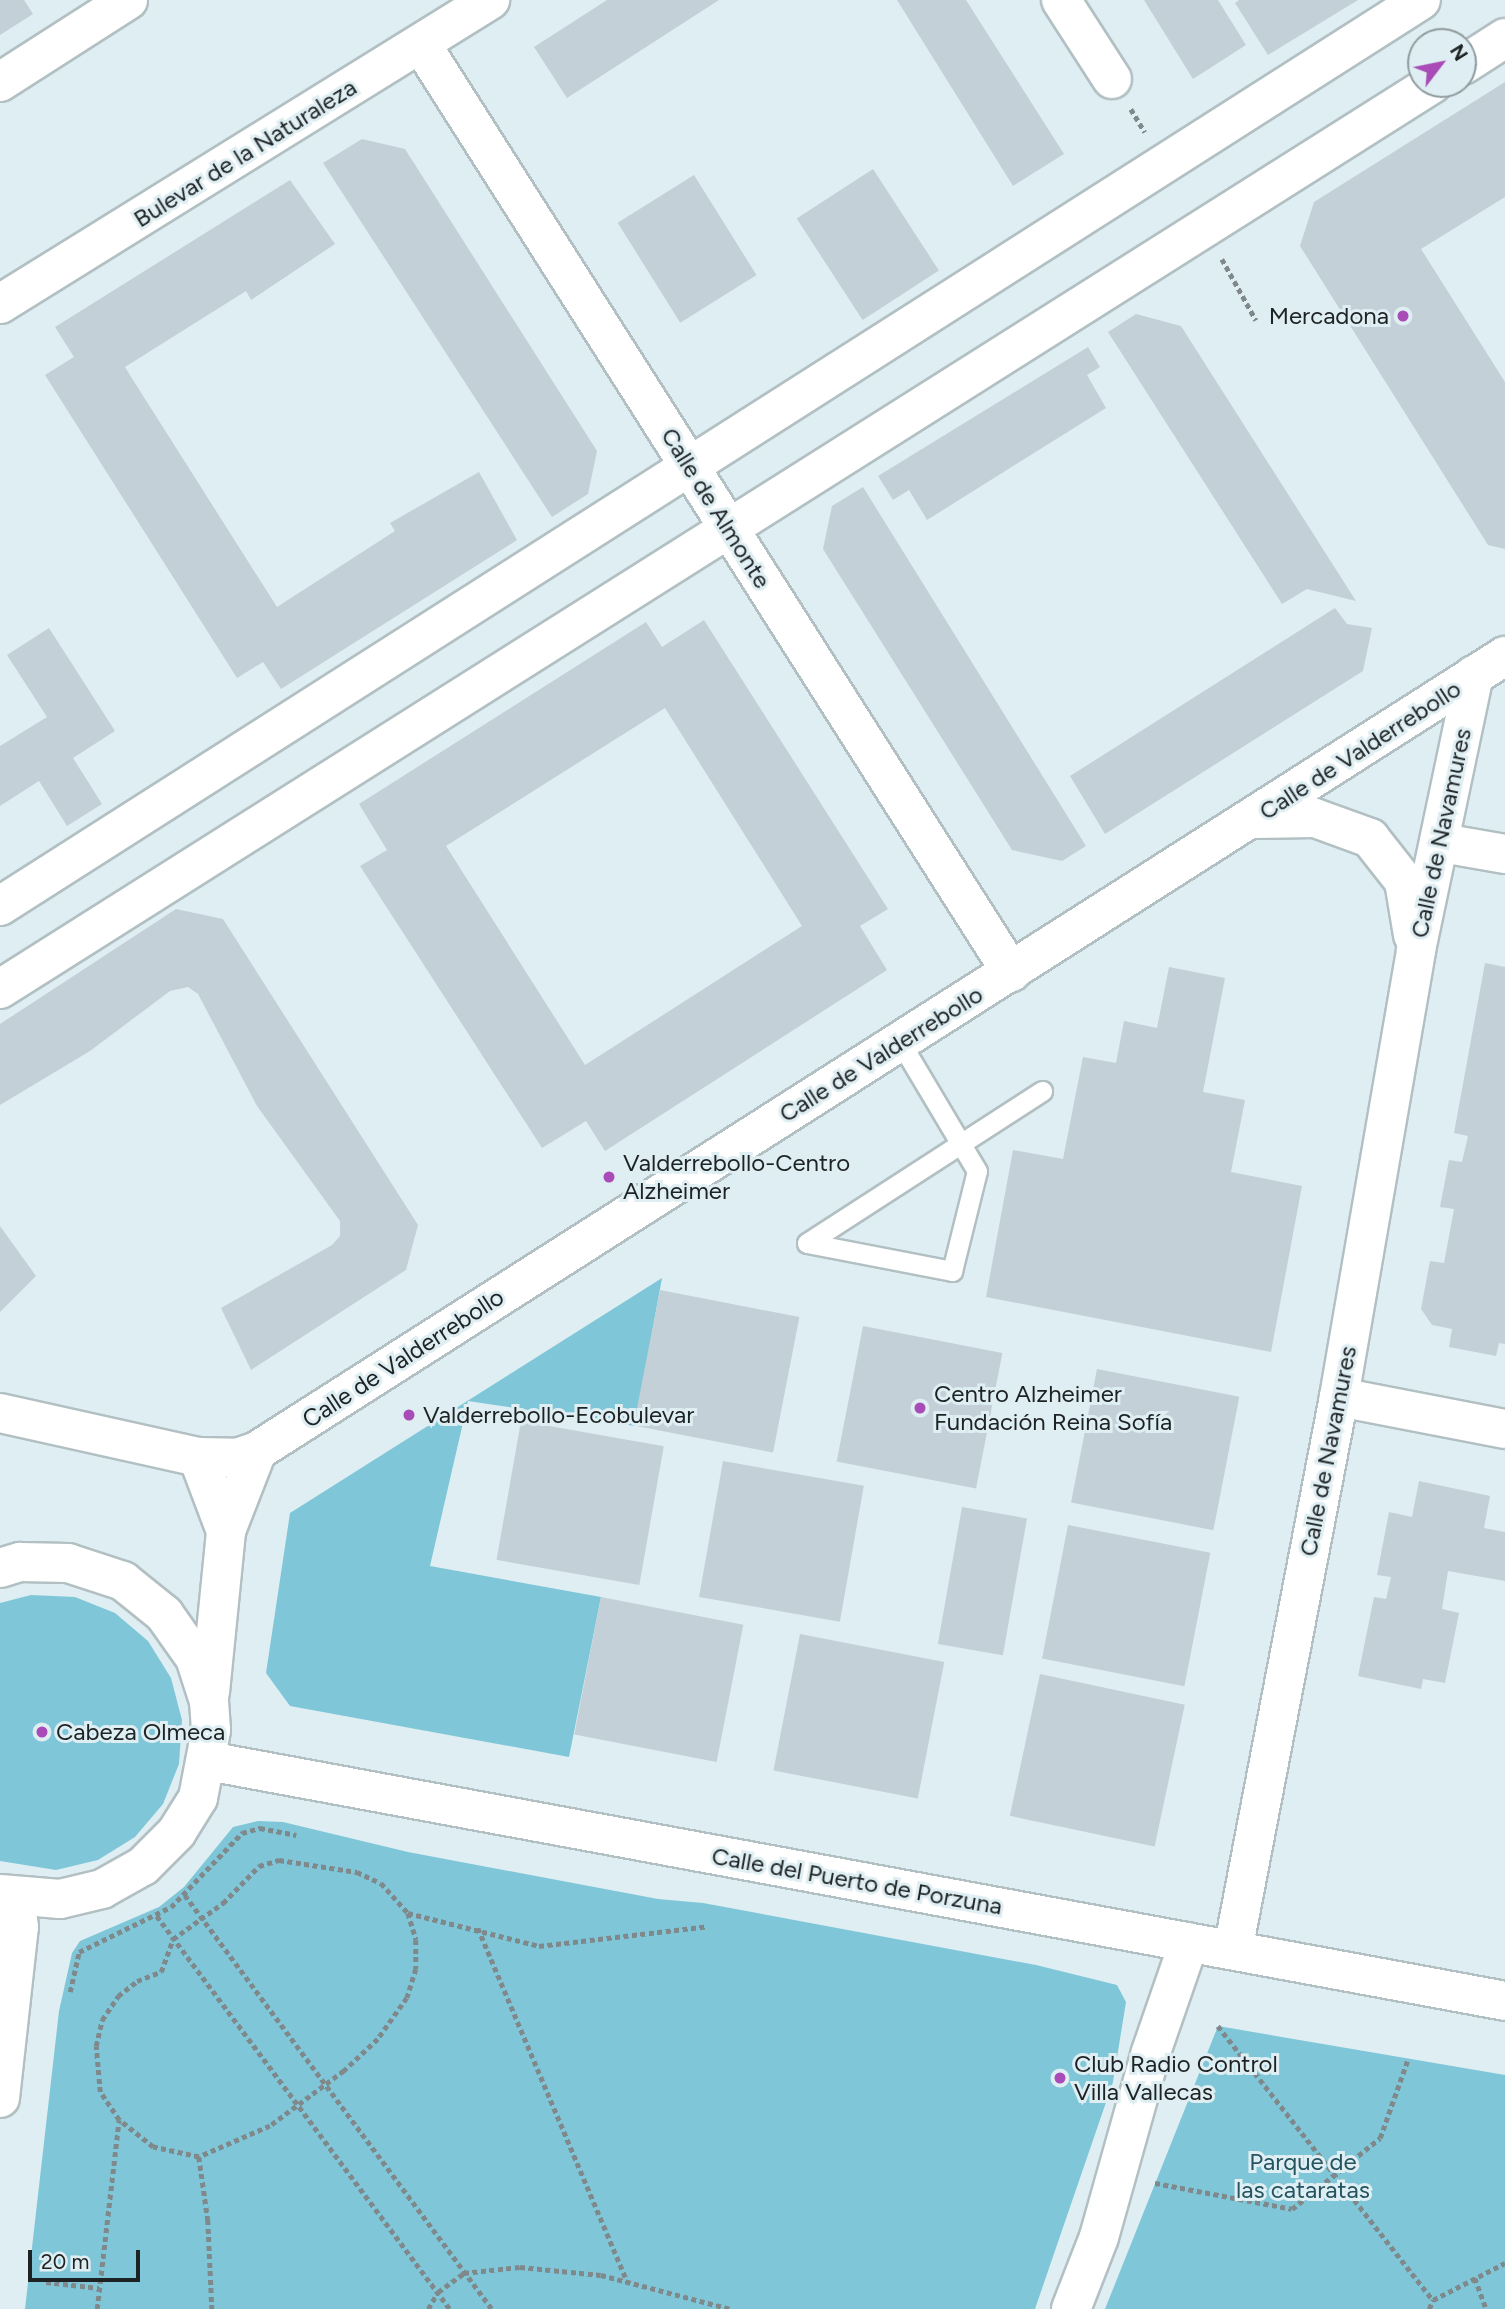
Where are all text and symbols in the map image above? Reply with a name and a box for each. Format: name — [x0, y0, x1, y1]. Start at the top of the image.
north arrow — [1407, 28, 1477, 98]
text: N — [1445, 40, 1472, 65]
street label: Bulevar de la Naturaleza — [128, 73, 362, 233]
place label: Mercadona — [1269, 302, 1389, 330]
marker: Mercadona — [1395, 308, 1411, 324]
street label: Calle de Almonte — [655, 423, 777, 593]
street label: Calle de Valderrebollo — [1254, 674, 1466, 826]
street label: Calle de Navamures — [1405, 726, 1477, 940]
street label: Calle de Valderrebollo — [774, 980, 988, 1128]
place label: Valderrebollo-Centro Alzheimer — [623, 1149, 850, 1205]
marker: Valderrebollo-Centro Alzheimer — [601, 1169, 617, 1185]
street label: Calle de Valderrebollo — [297, 1282, 509, 1434]
street label: Calle de Navamures — [1293, 1343, 1363, 1559]
place label: Centro Alzheimer Fundación Reina Sofía — [934, 1380, 1172, 1436]
marker: Centro Alzheimer Fundación Reina Sofía — [912, 1400, 928, 1416]
place label: Valderrebollo-Ecobulevar — [423, 1401, 694, 1429]
marker: Valderrebollo-Ecobulevar — [401, 1407, 417, 1423]
place label: Cabeza Olmeca — [56, 1718, 225, 1746]
marker: Cabeza Olmeca — [34, 1724, 50, 1740]
street label: Calle del Puerto de Porzuna — [710, 1841, 1004, 1921]
place label: Club Radio Control Villa Vallecas — [1074, 2050, 1278, 2106]
marker: Club Radio Control Villa Vallecas — [1052, 2070, 1068, 2086]
park label: Parque de las cataratas — [1236, 2148, 1370, 2204]
scale bar — [32, 2236, 144, 2280]
text: 20 m — [41, 2249, 89, 2274]

